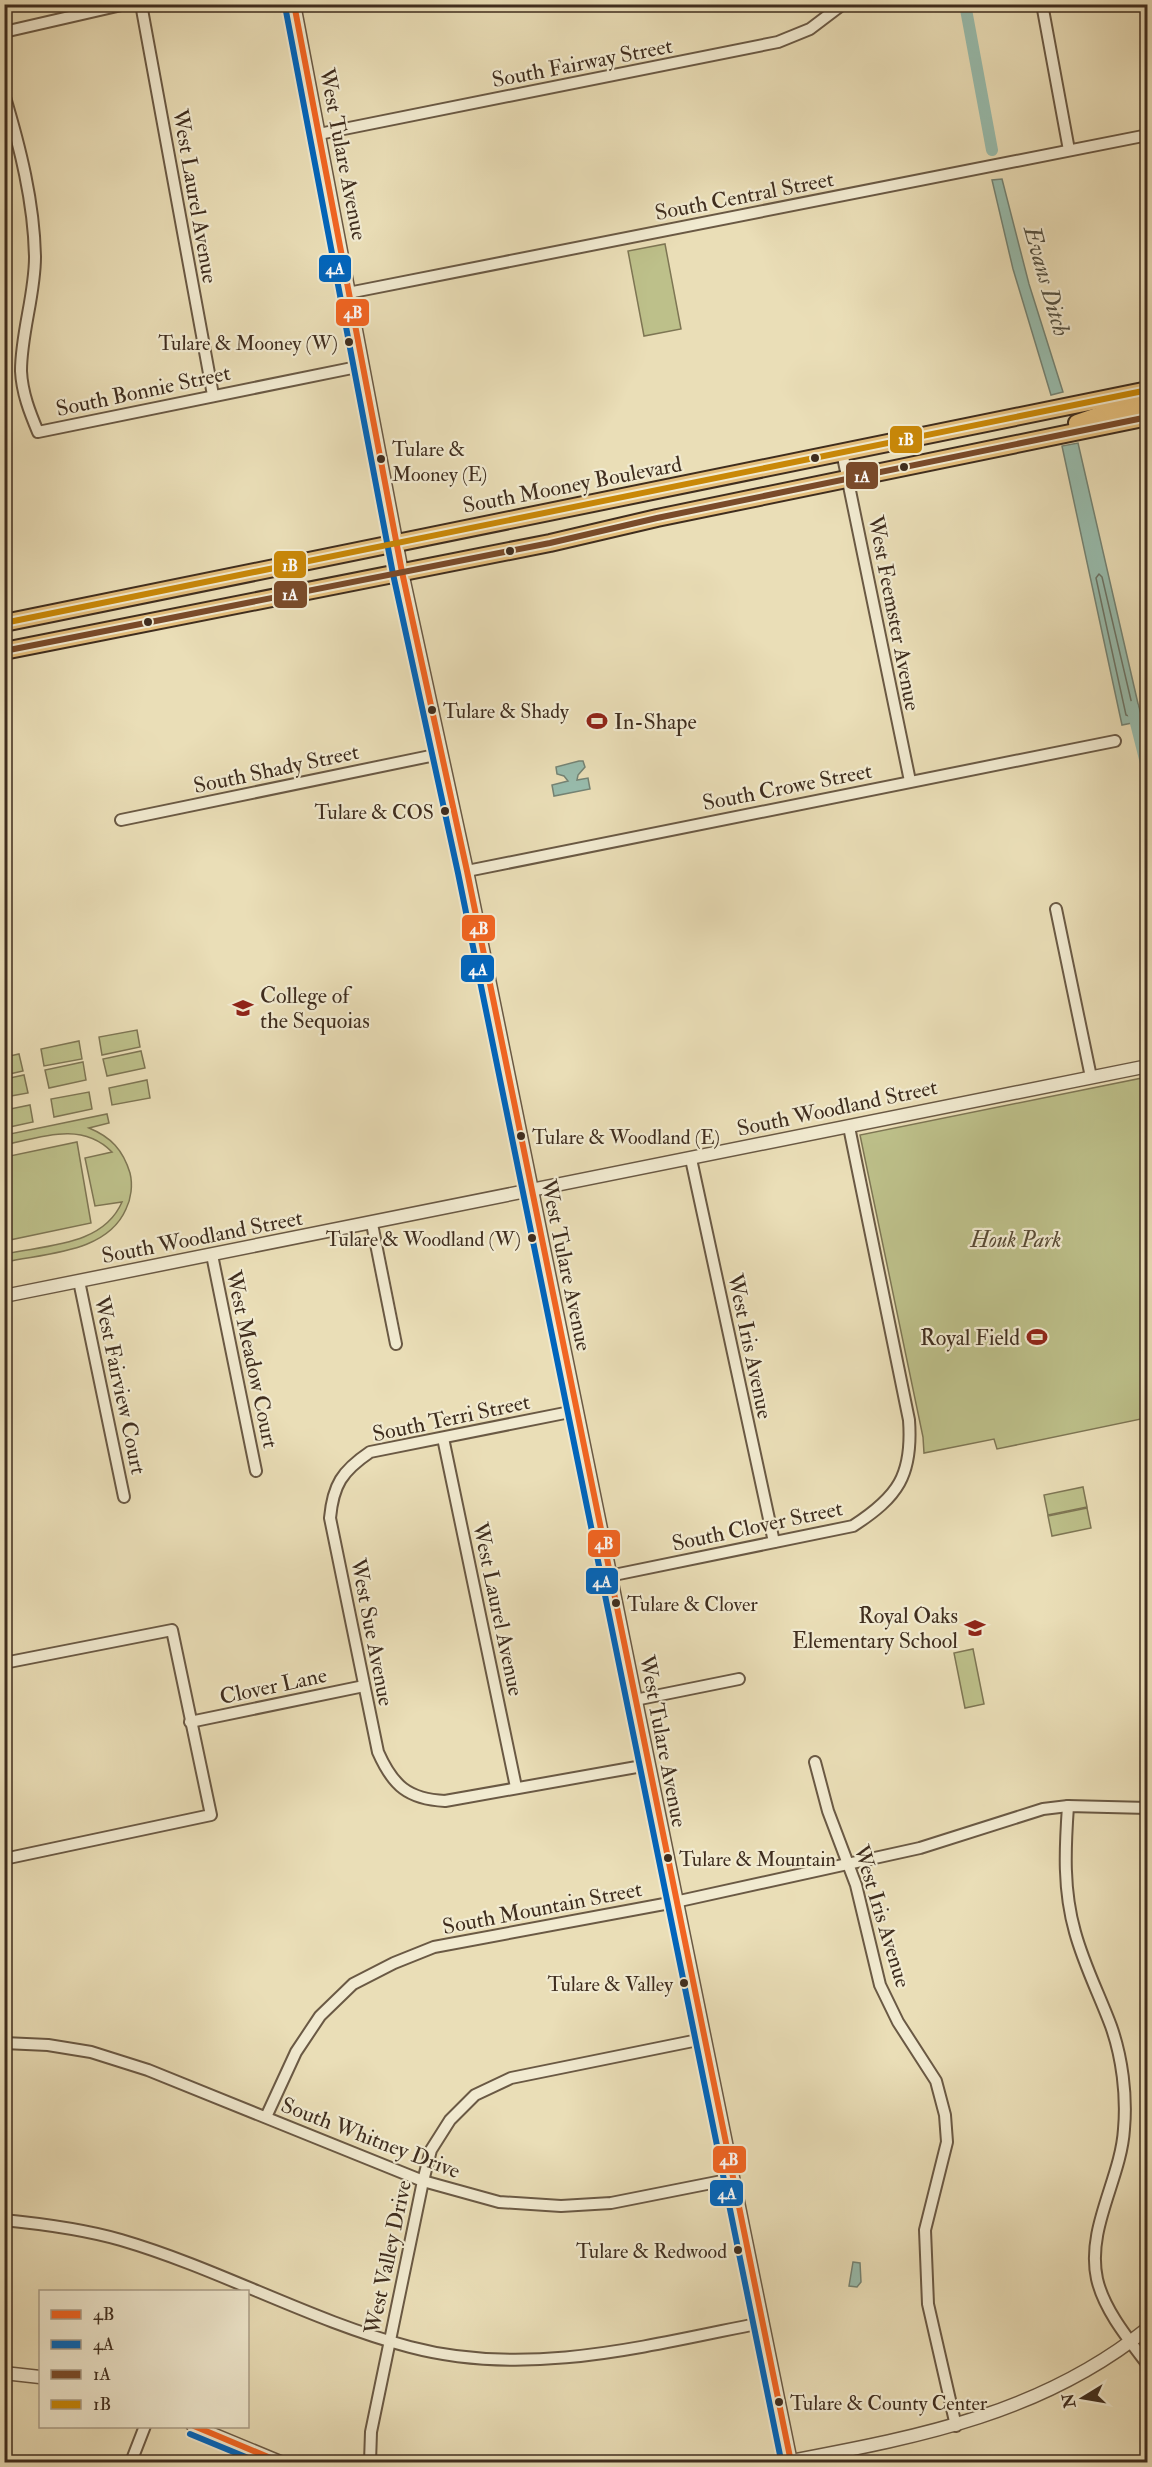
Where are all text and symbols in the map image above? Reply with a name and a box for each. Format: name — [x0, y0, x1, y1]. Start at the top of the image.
street label: South Fairway Street — [490, 32, 675, 94]
street label: West Tulare Avenue — [312, 65, 373, 243]
street label: West Laurel Avenue — [166, 106, 224, 286]
street label: South Central Street — [652, 165, 836, 227]
water label: Evans Ditch — [1015, 221, 1077, 340]
line badge: 4A — [318, 254, 352, 283]
text: 4A — [325, 259, 345, 279]
line badge: 4B — [335, 298, 370, 327]
text: 4B — [342, 303, 363, 323]
place label: Tulare & Mooney (W) — [158, 331, 338, 356]
marker: Tulare & Mooney (W) — [343, 336, 355, 348]
street label: South Bonnie Street — [53, 359, 233, 423]
line badge: 1B — [889, 425, 923, 454]
text: 1B — [898, 430, 914, 450]
place label: Tulare & Mooney (E) — [392, 437, 487, 487]
street label: South Mooney Boulevard — [460, 450, 684, 520]
unlabelled marker — [809, 452, 821, 464]
marker: Tulare & Mooney (E) — [375, 453, 387, 465]
line badge: 1A — [845, 461, 879, 490]
unlabelled marker — [898, 461, 910, 473]
text: 1A — [854, 467, 871, 487]
street label: West Feemster Avenue — [861, 512, 927, 713]
unlabelled marker — [504, 545, 516, 557]
line badge: 1B — [273, 550, 307, 579]
text: 1B — [282, 556, 298, 576]
line badge: 1A — [273, 580, 308, 609]
text: 1A — [282, 585, 299, 605]
unlabelled marker — [142, 616, 154, 628]
place label: Tulare & Shady — [443, 699, 570, 724]
marker: Tulare & Shady — [426, 704, 438, 716]
place label: In-Shape — [614, 708, 697, 737]
sports icon: In-Shape — [585, 709, 609, 733]
street label: South Shady Street — [191, 738, 361, 800]
street label: South Crowe Street — [700, 757, 874, 817]
place label: Tulare & COS — [315, 800, 434, 825]
marker: Tulare & COS — [439, 805, 451, 817]
line badge: 4B — [461, 914, 496, 942]
text: 4B — [468, 919, 489, 939]
line badge: 4A — [460, 954, 495, 983]
text: 4A — [468, 960, 488, 980]
place label: College of the Sequoias — [260, 982, 370, 1035]
school or university icon: College of the Sequoias — [231, 996, 255, 1020]
street label: South Woodland Street — [734, 1073, 940, 1143]
place label: Tulare & Woodland (E) — [532, 1125, 720, 1150]
marker: Tulare & Woodland (E) — [515, 1130, 527, 1142]
street label: West Tulare Avenue — [534, 1176, 598, 1354]
street label: South Woodland Street — [99, 1204, 305, 1270]
park label: Houk Park — [970, 1226, 1061, 1254]
place label: Tulare & Woodland (W) — [326, 1227, 521, 1252]
marker: Tulare & Woodland (W) — [526, 1232, 538, 1244]
street label: West Meadow Court — [219, 1267, 285, 1451]
street label: West Iris Avenue — [721, 1270, 779, 1421]
street label: West Fairview Court — [87, 1293, 153, 1477]
place label: Royal Field — [920, 1324, 1020, 1352]
sports icon: Royal Field — [1025, 1325, 1049, 1349]
street label: South Terri Street — [370, 1388, 532, 1448]
street label: South Clover Street — [669, 1494, 845, 1558]
street label: West Laurel Avenue — [466, 1519, 530, 1698]
line badge: 4B — [587, 1529, 621, 1558]
text: 4B — [593, 1534, 614, 1554]
street label: West Sue Avenue — [344, 1555, 400, 1708]
line badge: 4A — [585, 1567, 619, 1595]
text: 4A — [592, 1572, 612, 1592]
place label: Tulare & Clover — [627, 1592, 758, 1617]
marker: Tulare & Clover — [610, 1597, 622, 1609]
place label: Royal Oaks Elementary School — [792, 1602, 958, 1655]
school or university icon: Royal Oaks Elementary School — [963, 1616, 987, 1640]
street label: West Tulare Avenue — [632, 1652, 693, 1830]
street label: Clover Lane — [217, 1661, 329, 1711]
street label: West Iris Avenue — [847, 1841, 917, 1991]
place label: Tulare & Mountain — [679, 1847, 836, 1872]
marker: Tulare & Mountain — [662, 1852, 674, 1864]
street label: South Mountain Street — [440, 1875, 644, 1941]
place label: Tulare & Valley — [548, 1972, 674, 1997]
marker: Tulare & Valley — [678, 1977, 690, 1989]
street label: South Whitney Drive — [277, 2091, 464, 2185]
line badge: 4B — [712, 2145, 747, 2174]
text: 4B — [718, 2150, 739, 2170]
street label: West Valley Drive — [358, 2178, 418, 2338]
line badge: 4A — [709, 2179, 744, 2207]
text: 4A — [717, 2184, 737, 2204]
place label: Tulare & Redwood — [576, 2239, 727, 2264]
marker: Tulare & Redwood — [732, 2244, 744, 2256]
legend — [39, 2290, 249, 2428]
text: 4B — [93, 2303, 115, 2326]
text: 4A — [93, 2333, 115, 2356]
text: 1A — [93, 2363, 111, 2386]
north arrow — [1053, 2368, 1113, 2428]
place label: Tulare & County Center — [790, 2391, 988, 2416]
text: N — [1058, 2391, 1081, 2411]
text: 1B — [93, 2393, 111, 2416]
marker: Tulare & County Center — [773, 2396, 785, 2408]

